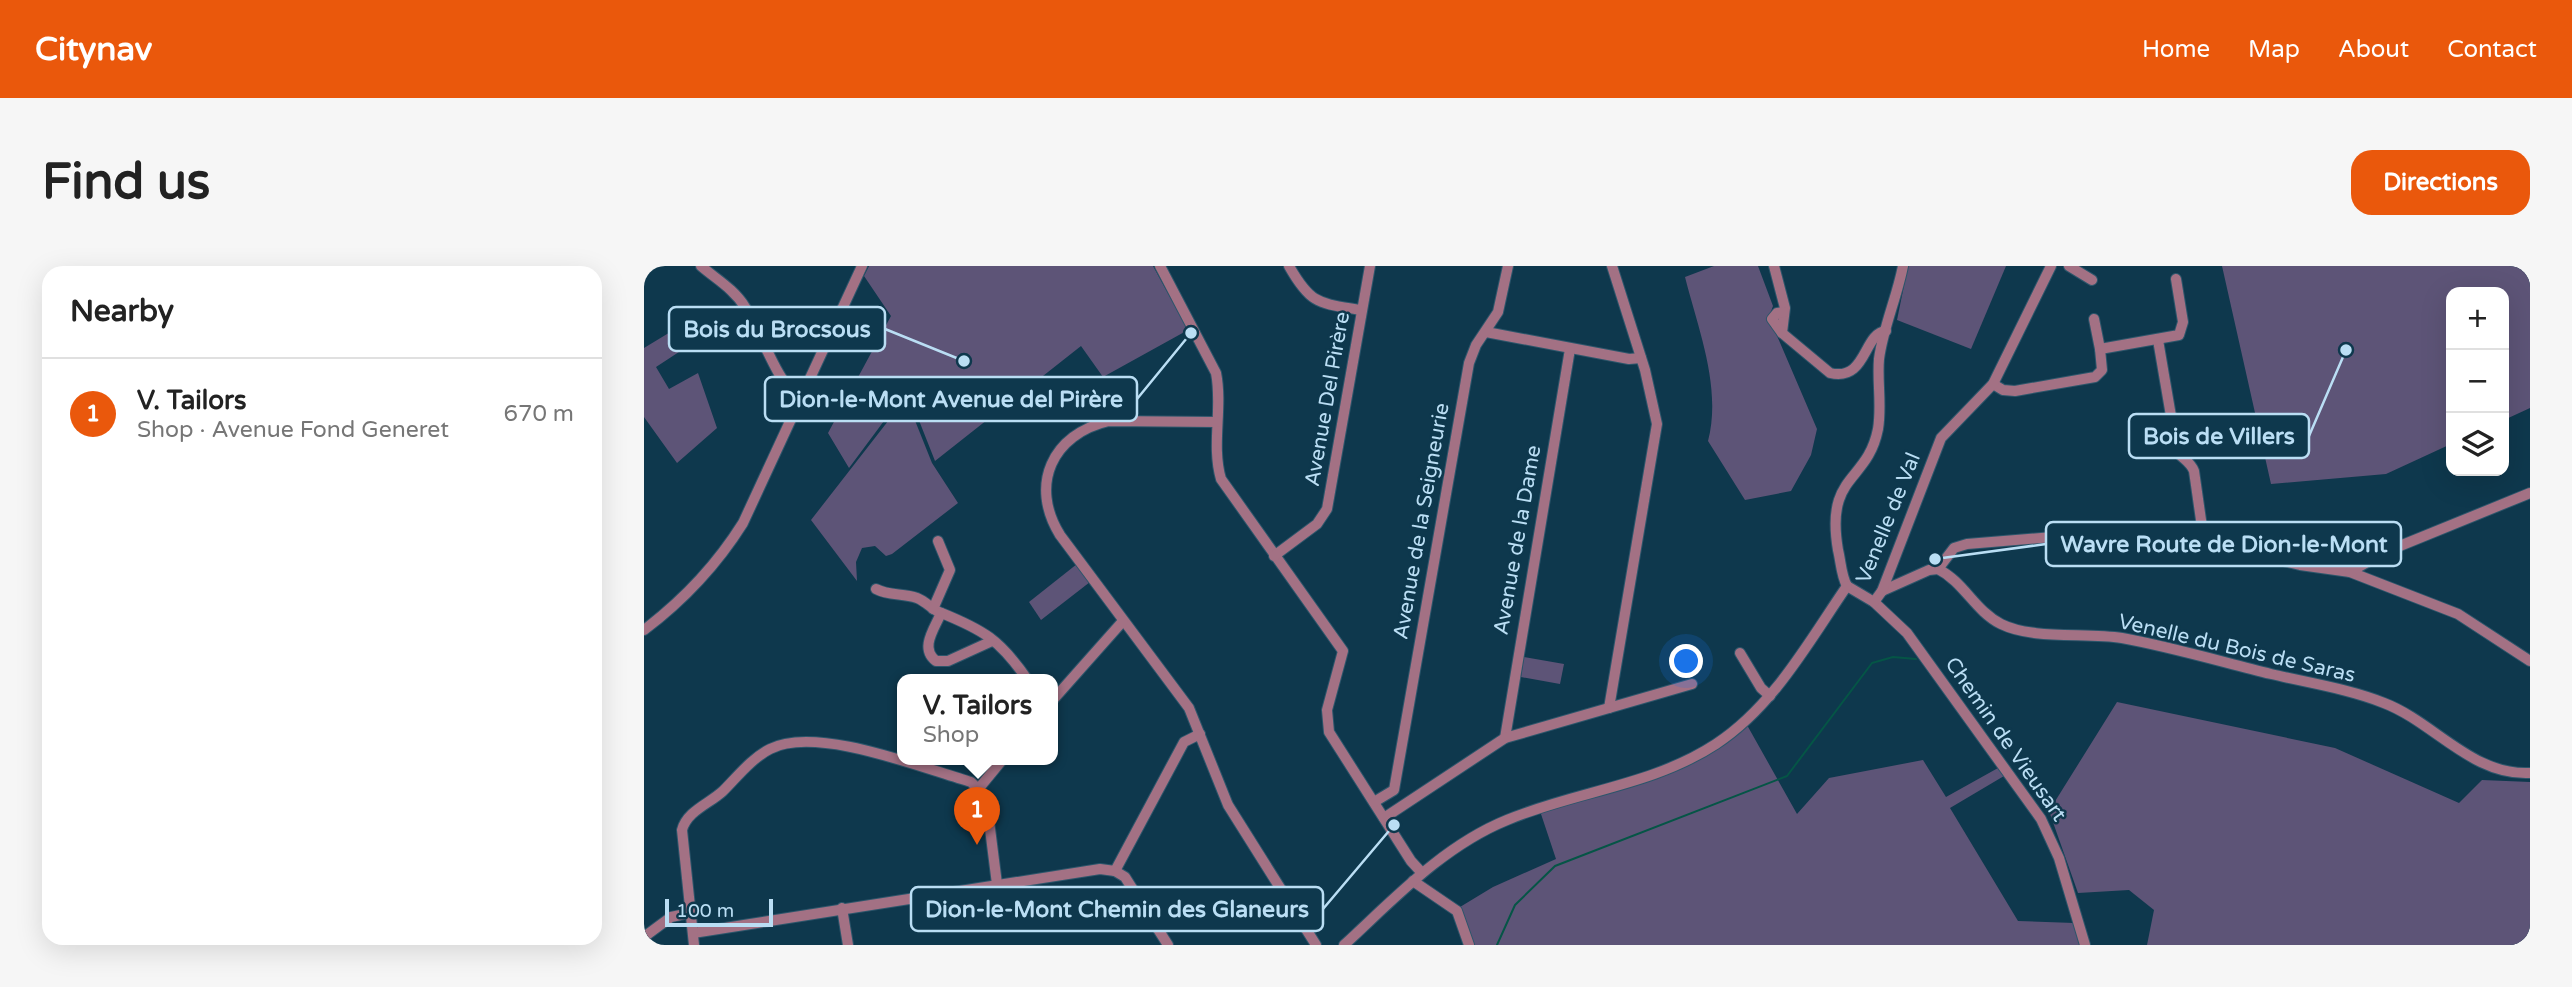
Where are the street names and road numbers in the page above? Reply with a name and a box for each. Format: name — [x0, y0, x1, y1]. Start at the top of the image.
street label: Avenue Del Pirère — [1300, 310, 1355, 488]
street label: Avenue de la Seigneurie — [1388, 401, 1455, 641]
street label: Avenue de la Dame — [1488, 443, 1547, 637]
street label: Venelle de Val — [1851, 449, 1926, 587]
street label: Venelle du Bois de Saras — [2116, 609, 2358, 688]
street label: Chemin de Vieusart — [1939, 652, 2072, 826]

